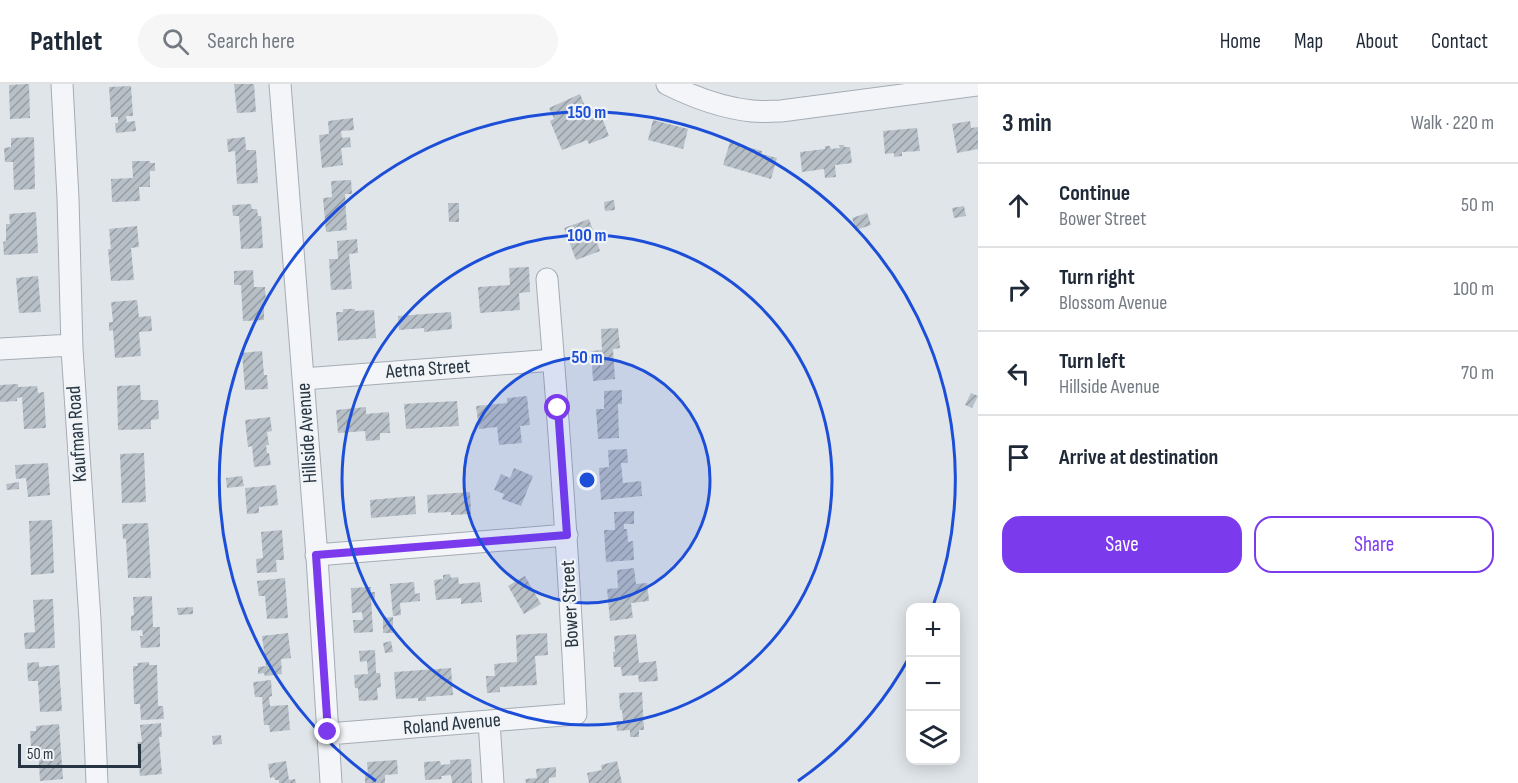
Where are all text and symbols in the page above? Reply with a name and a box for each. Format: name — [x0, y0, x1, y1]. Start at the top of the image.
search box — [138, 14, 558, 68]
text: Pathlet — [30, 25, 102, 58]
icon: search — [159, 25, 192, 58]
text: Search here — [207, 28, 295, 55]
text: Home — [1220, 29, 1261, 54]
text: Map — [1294, 29, 1323, 54]
text: About — [1356, 29, 1398, 54]
text: Contact — [1431, 29, 1488, 54]
text: 150 m — [568, 102, 606, 123]
text: 3 min — [1002, 108, 1052, 139]
text: Walk · 220 m — [1411, 111, 1494, 135]
text: Continue — [1059, 180, 1130, 207]
icon: ahead — [1002, 189, 1035, 222]
text: 50 m — [1461, 193, 1494, 217]
text: Bower Street — [1059, 207, 1146, 231]
text: 100 m — [568, 225, 607, 246]
text: Turn right — [1059, 264, 1135, 291]
icon: right — [1002, 273, 1035, 306]
text: 100 m — [1453, 277, 1494, 301]
text: Blossom Avenue — [1059, 291, 1167, 315]
text: 50 m — [571, 347, 603, 368]
text: Turn left — [1059, 348, 1125, 375]
street label: Aetna Street — [384, 354, 471, 384]
icon: left — [1002, 357, 1035, 390]
text: 70 m — [1461, 361, 1494, 385]
text: Hillside Avenue — [1059, 375, 1160, 399]
street label: Hillside Avenue — [292, 382, 322, 484]
street label: Kaufman Road — [62, 385, 92, 483]
route start — [544, 394, 570, 420]
icon: arrive — [1002, 441, 1035, 474]
text: Arrive at destination — [1059, 444, 1218, 471]
centre of rings — [577, 470, 597, 490]
button: Save — [1002, 516, 1242, 573]
button: Share — [1254, 516, 1494, 573]
street label: Bower Street — [556, 560, 584, 648]
map controls — [906, 603, 960, 765]
button: + — [906, 603, 960, 657]
button: − — [906, 657, 960, 711]
street label: Roland Avenue — [402, 708, 502, 740]
button: layers — [906, 711, 960, 765]
route end — [314, 718, 340, 744]
scale bar — [18, 741, 141, 768]
text: 50 m — [27, 745, 53, 764]

